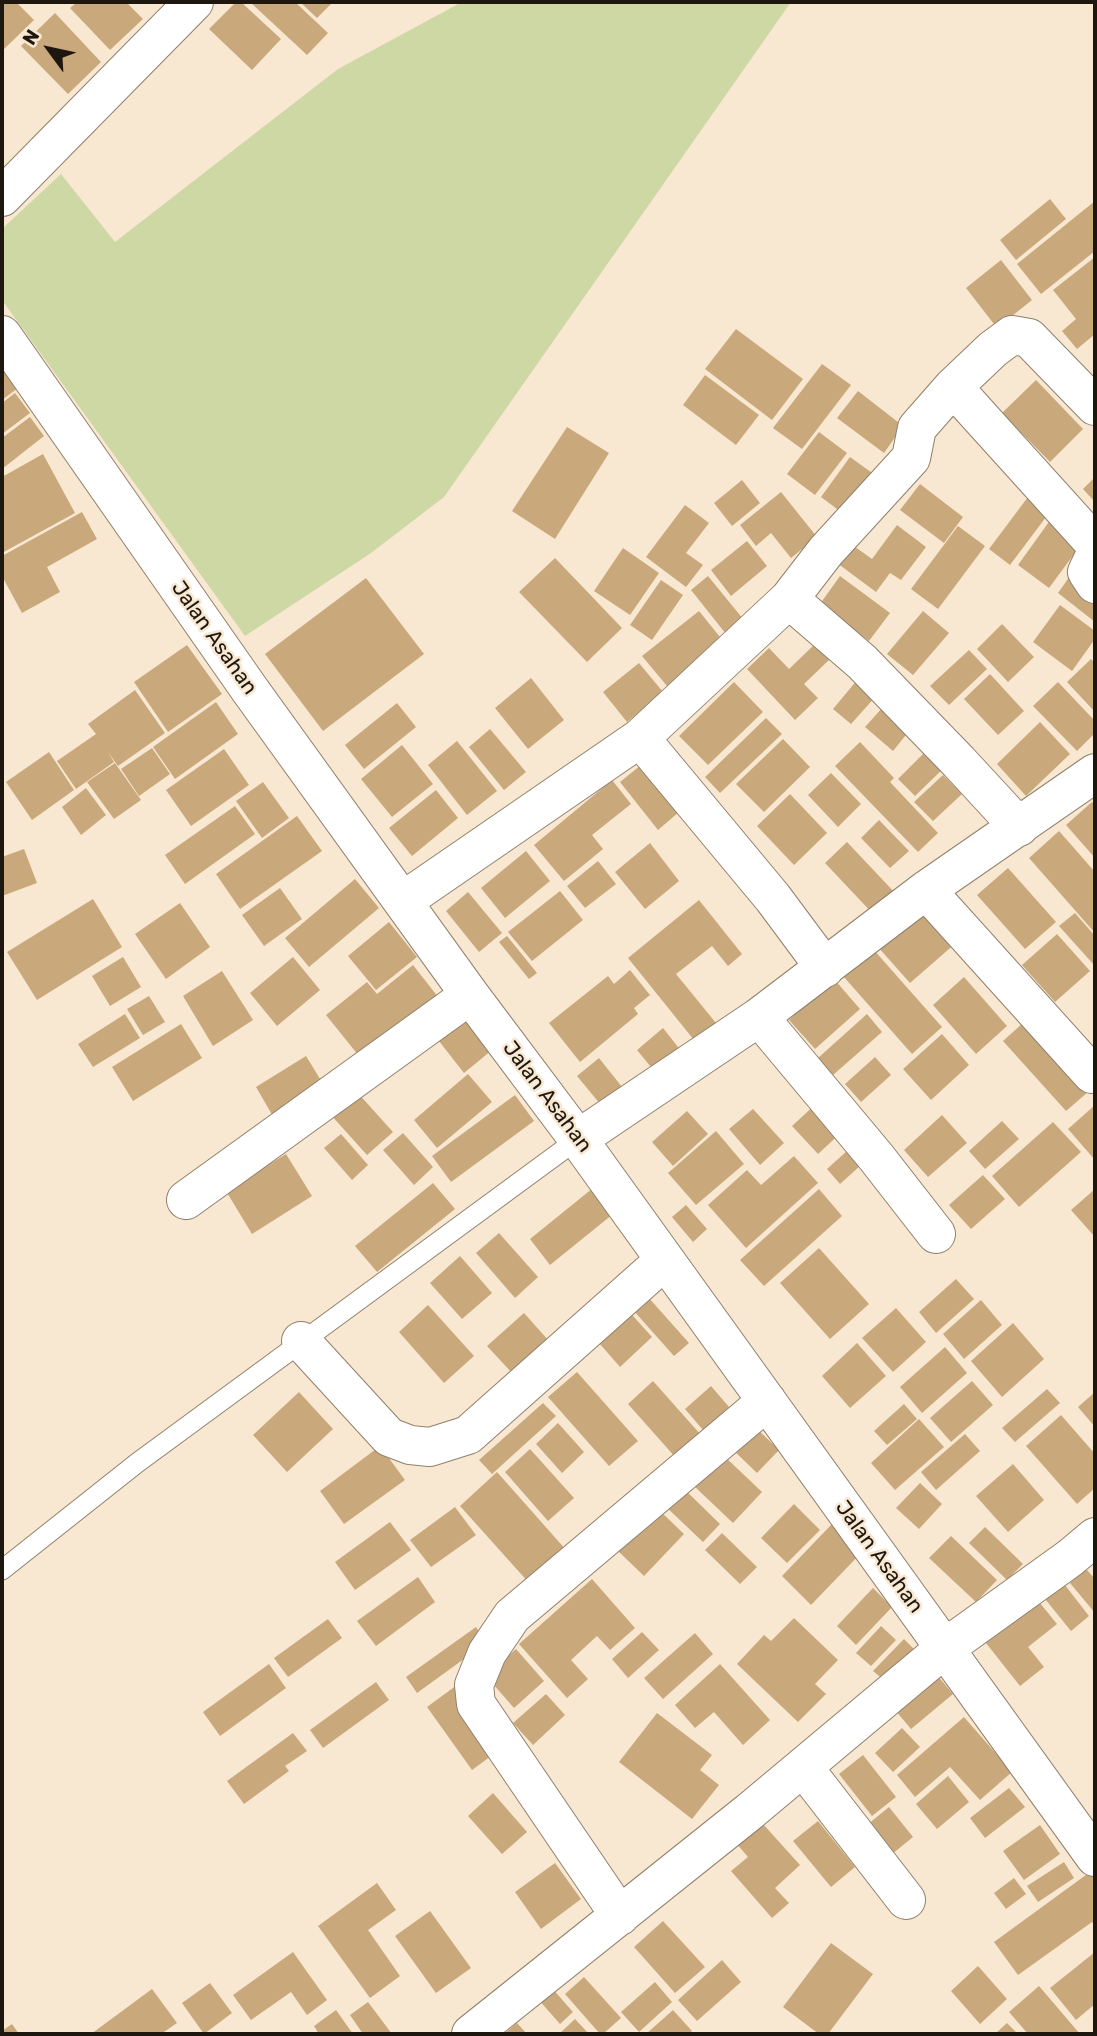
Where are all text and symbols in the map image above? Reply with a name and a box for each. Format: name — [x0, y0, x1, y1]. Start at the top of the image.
north arrow — [14, 14, 84, 84]
text: N — [18, 25, 44, 49]
street label: Jalan Asahan — [166, 576, 262, 700]
street label: Jalan Asahan — [497, 1036, 597, 1158]
street label: Jalan Asahan — [830, 1496, 928, 1618]

